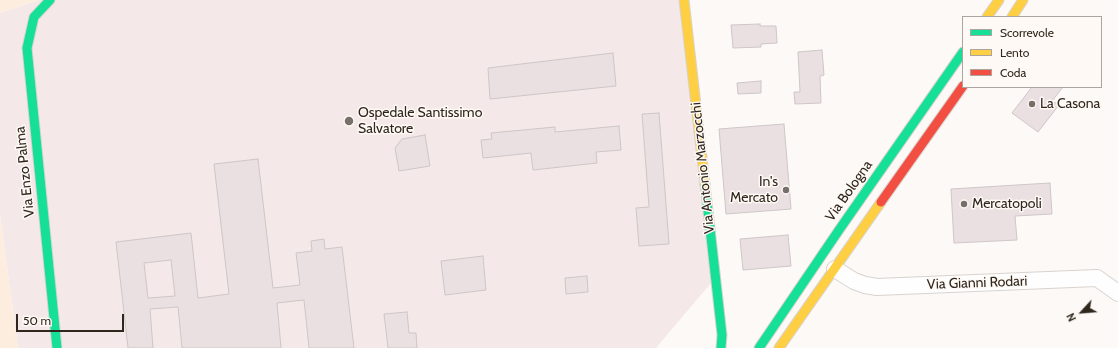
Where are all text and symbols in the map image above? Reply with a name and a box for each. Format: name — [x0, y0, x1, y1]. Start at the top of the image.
legend — [962, 16, 1102, 88]
text: Scorrevole — [1000, 25, 1054, 40]
text: Lento — [1000, 45, 1029, 60]
text: Coda — [1000, 65, 1026, 80]
place label: La Casona — [1040, 96, 1100, 112]
marker: La Casona — [1027, 99, 1037, 109]
street label: Via Antonio Marzocchi — [688, 101, 718, 235]
place label: Ospedale Santissimo Salvatore — [358, 105, 482, 138]
marker: Ospedale Santissimo Salvatore — [343, 115, 355, 127]
street label: Via Enzo Palma — [12, 126, 38, 218]
street label: Via Bologna — [822, 157, 876, 225]
place label: In's Mercato — [730, 174, 778, 206]
marker: In's Mercato — [781, 185, 791, 195]
place label: Mercatopoli — [972, 196, 1042, 212]
marker: Mercatopoli — [959, 199, 969, 209]
street label: Via Gianni Rodari — [926, 273, 1028, 293]
north arrow — [1062, 292, 1102, 332]
scale bar — [18, 306, 126, 332]
text: N — [1063, 311, 1079, 324]
text: 50 m — [23, 313, 51, 328]

